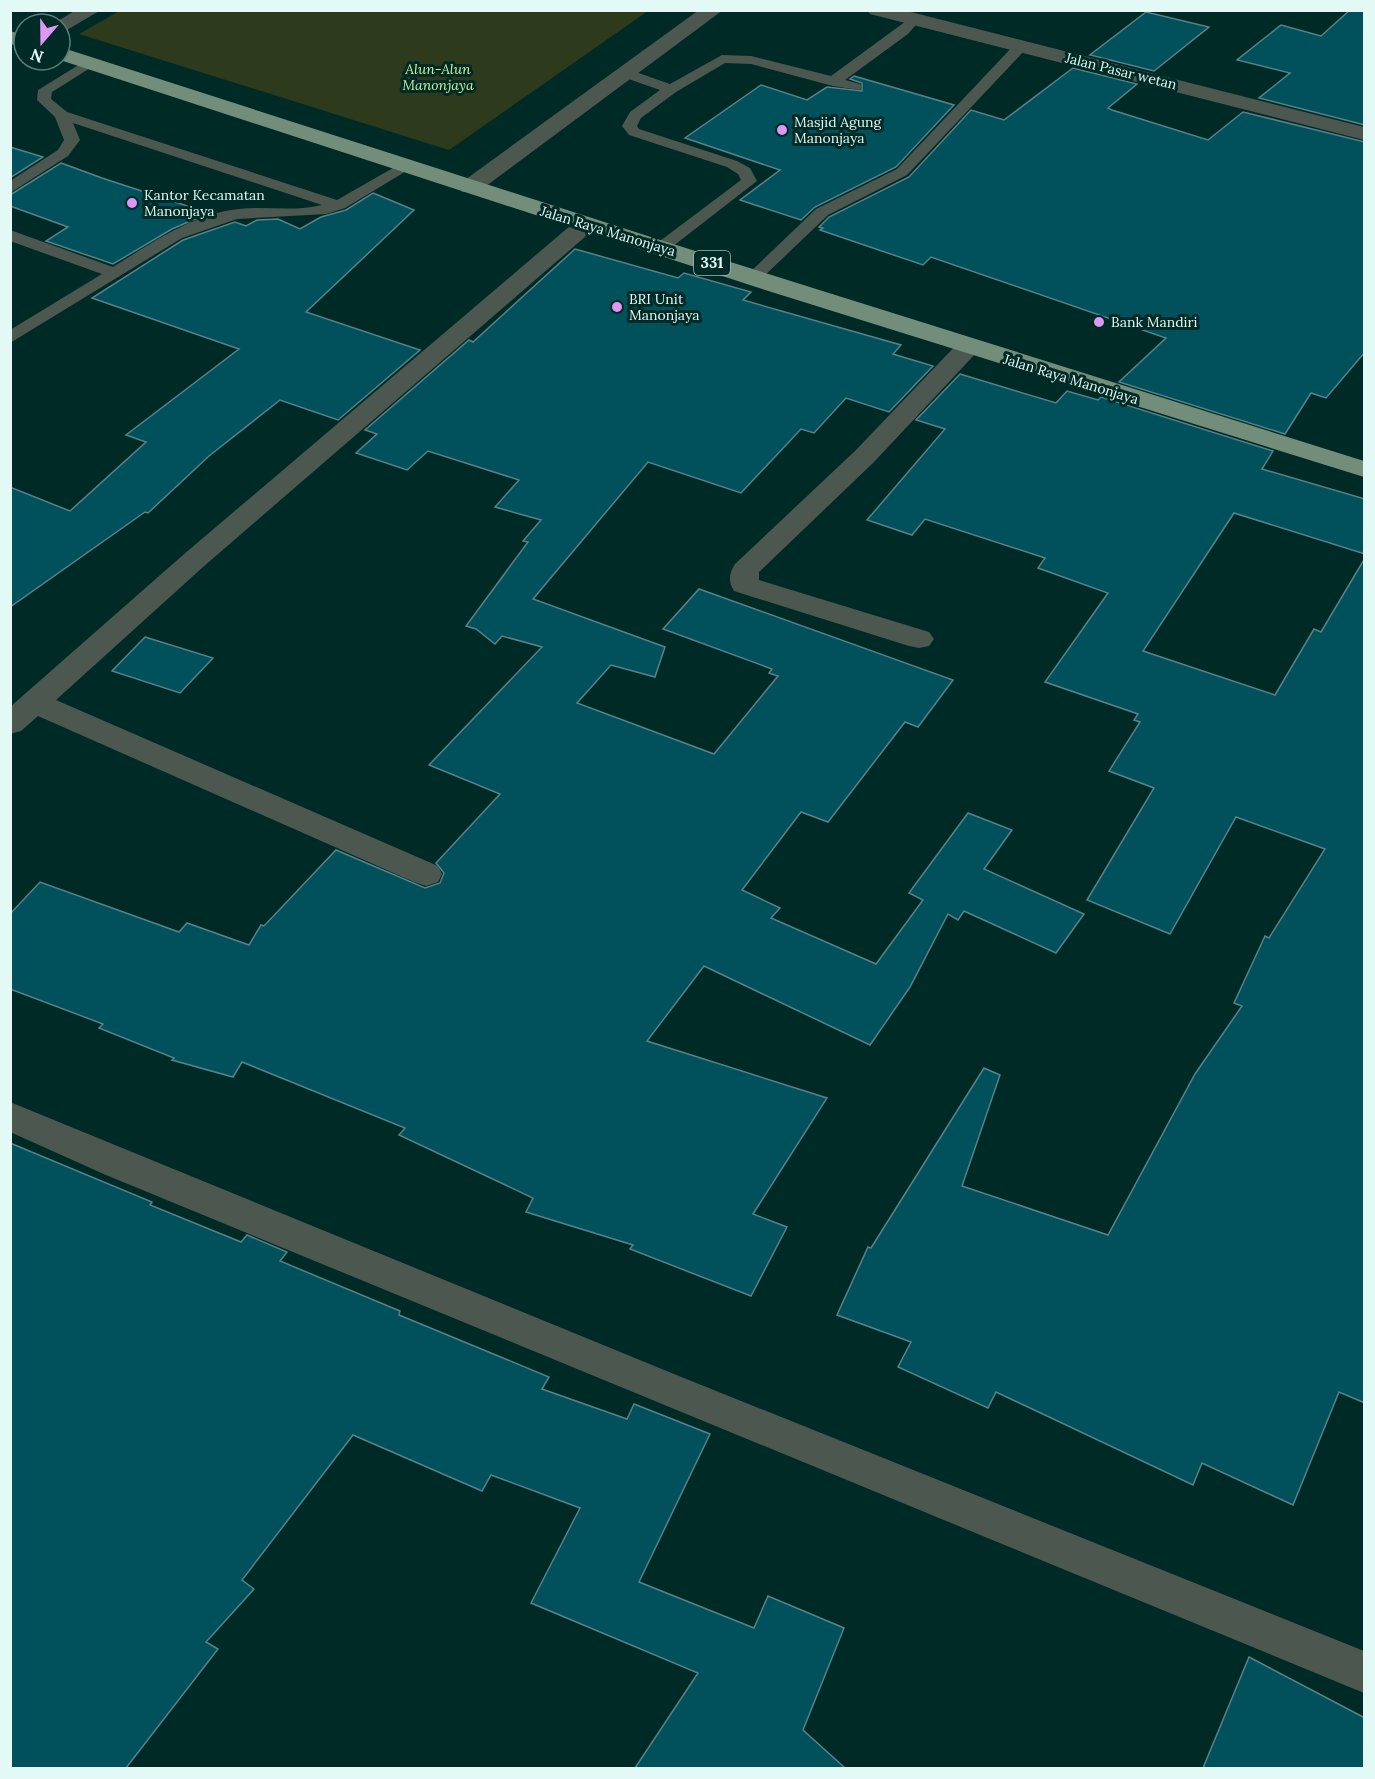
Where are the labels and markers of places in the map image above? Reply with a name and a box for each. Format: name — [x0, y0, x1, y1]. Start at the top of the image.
place label: Masjid Agung Manonjaya — [794, 113, 882, 147]
marker: Masjid Agung Manonjaya — [775, 123, 789, 137]
place label: Kantor Kecamatan Manonjaya — [144, 186, 265, 220]
marker: Kantor Kecamatan Manonjaya — [125, 196, 139, 210]
place label: BRI Unit Manonjaya — [629, 290, 700, 324]
marker: BRI Unit Manonjaya — [610, 300, 624, 314]
place label: Bank Mandiri — [1111, 313, 1198, 331]
marker: Bank Mandiri — [1092, 315, 1106, 329]

